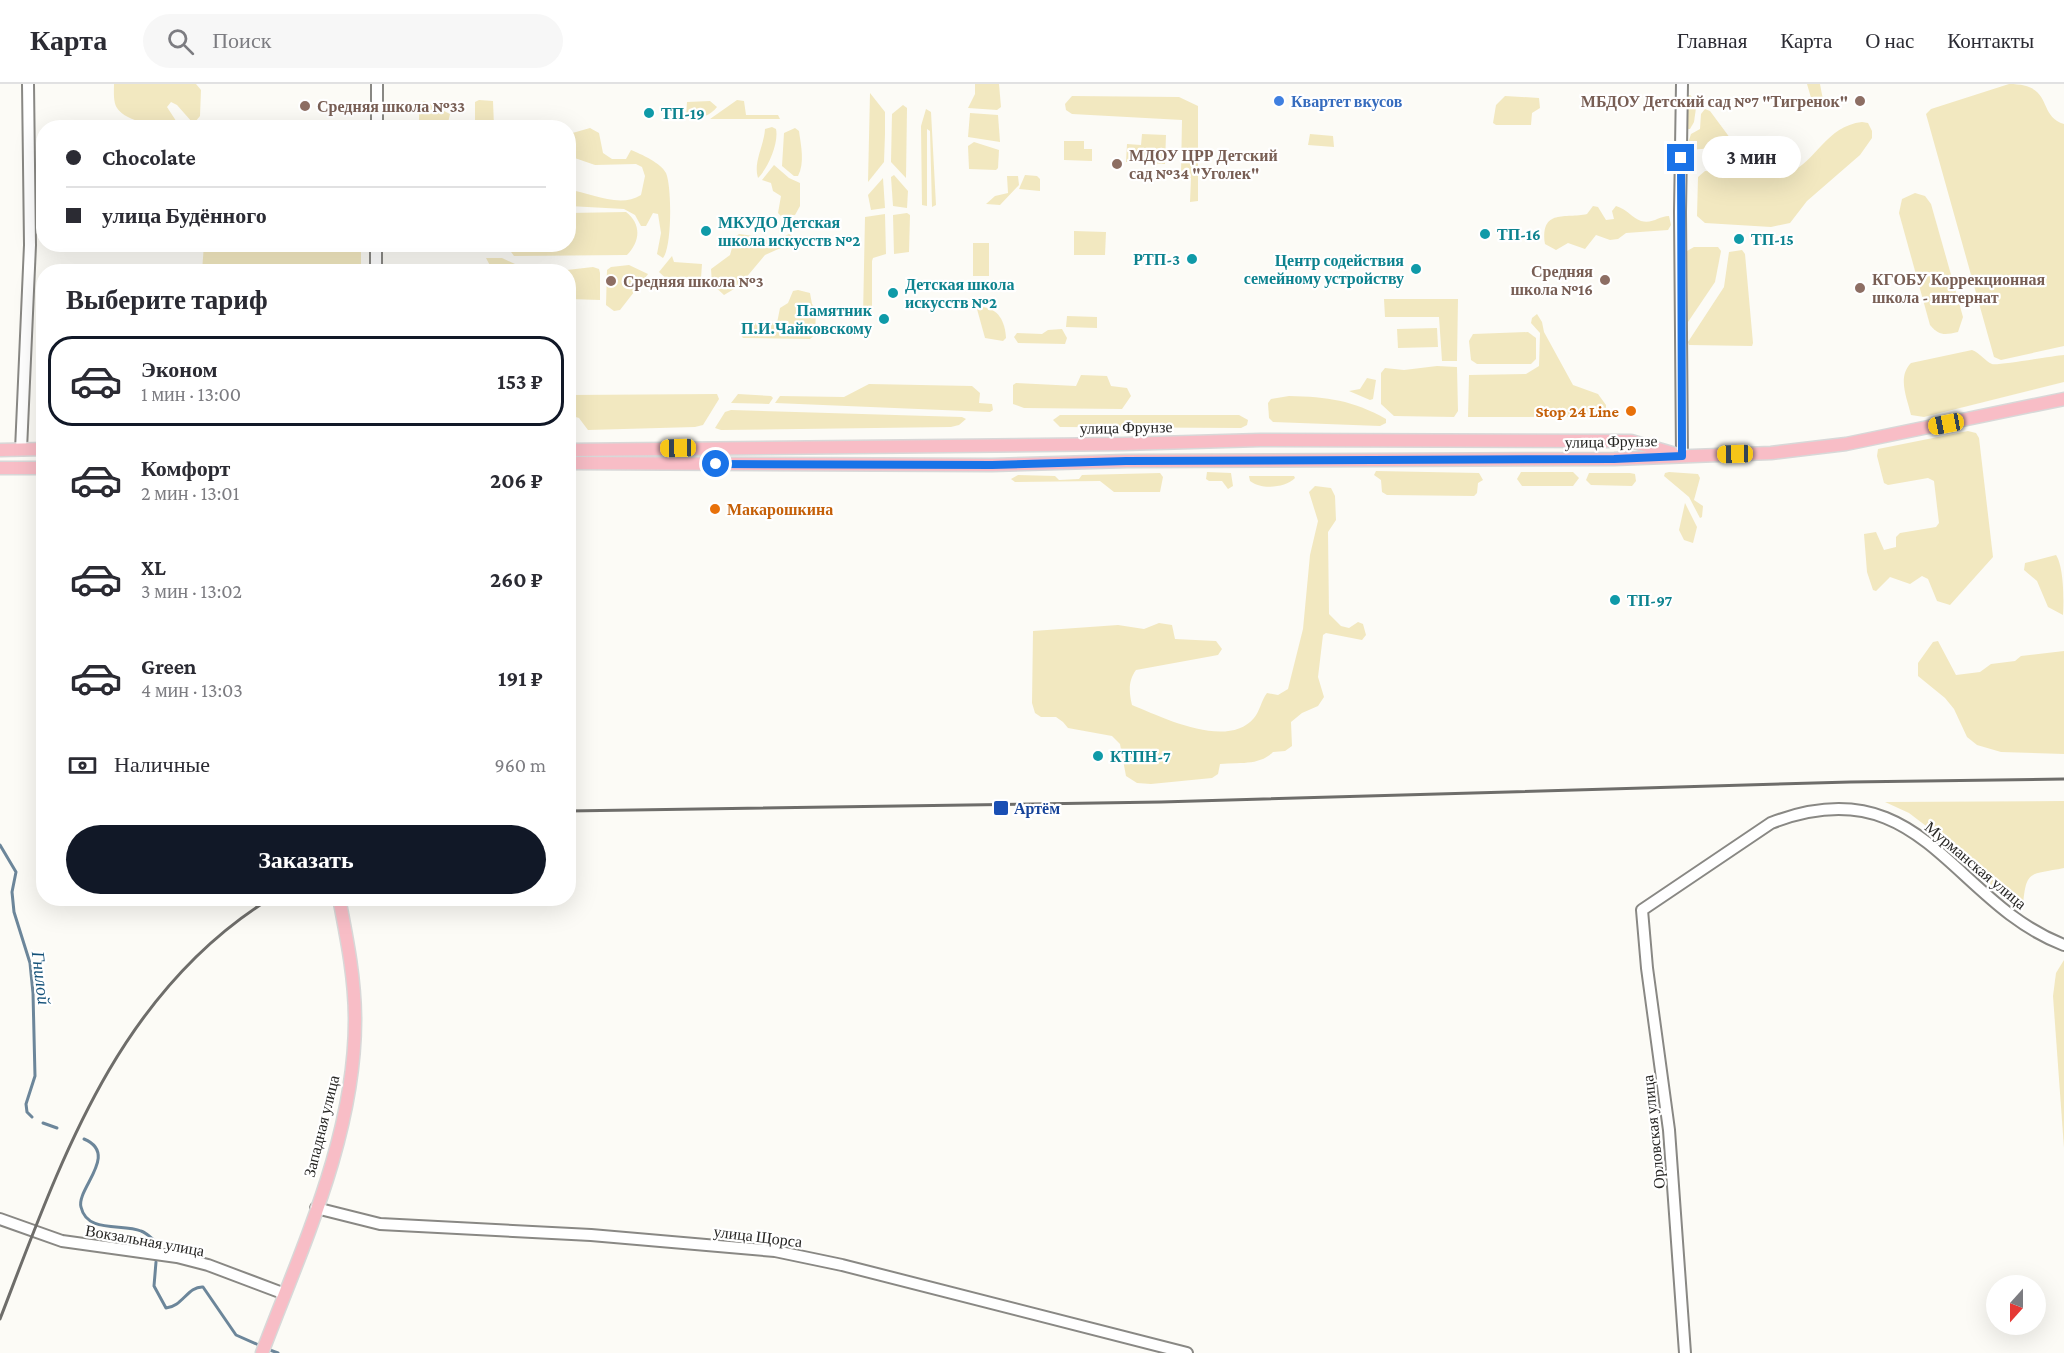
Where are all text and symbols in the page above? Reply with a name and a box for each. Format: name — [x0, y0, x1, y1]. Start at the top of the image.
search box — [143, 14, 563, 68]
text: Карта — [30, 25, 107, 56]
icon: search — [164, 25, 197, 58]
text: Поиск — [212, 28, 271, 53]
text: Главная — [1677, 29, 1747, 53]
text: Карта — [1780, 29, 1832, 53]
text: О нас — [1865, 29, 1914, 53]
text: Контакты — [1947, 29, 2034, 53]
place label: Квартет вкусов — [1291, 93, 1403, 111]
place label: МБДОУ Детский сад №7 "Тигренок" — [1581, 93, 1848, 111]
marker: Квартет вкусов — [1272, 94, 1286, 108]
marker: МБДОУ Детский сад №7 "Тигренок" — [1853, 94, 1867, 108]
place label: Средняя школа №33 — [317, 98, 465, 116]
marker: Средняя школа №33 — [298, 99, 312, 113]
place label: ТП-19 — [661, 105, 705, 122]
marker: ТП-19 — [642, 106, 656, 120]
callout: 3 мин — [1702, 137, 1801, 179]
route end — [1667, 144, 1694, 171]
text: Chocolate — [102, 145, 196, 170]
text: 3 мин — [1726, 146, 1777, 168]
place label: МДОУ ЦРР Детский сад №34 "Уголек" — [1129, 147, 1278, 182]
marker: МДОУ ЦРР Детский сад №34 "Уголек" — [1110, 157, 1124, 171]
text: улица Будённого — [102, 203, 267, 228]
place label: МКУДО Детская школа искусств №2 — [718, 214, 860, 250]
marker: МКУДО Детская школа искусств №2 — [699, 224, 713, 238]
place label: ТП-16 — [1497, 226, 1541, 243]
marker: ТП-16 — [1478, 227, 1492, 241]
place label: ТП-15 — [1751, 231, 1794, 248]
marker: ТП-15 — [1732, 232, 1746, 246]
place label: РТП-3 — [1133, 251, 1180, 268]
marker: РТП-3 — [1185, 252, 1199, 266]
place label: Центр содействия семейному устройству — [1244, 252, 1404, 288]
marker: Центр содействия семейному устройству — [1409, 262, 1423, 276]
place label: Средняя школа №16 — [1511, 263, 1593, 298]
place label: КГОБУ Коррекционная школа - интернат — [1872, 271, 2045, 307]
place label: Средняя школа №3 — [623, 273, 764, 291]
marker: Средняя школа №16 — [1598, 273, 1612, 287]
marker: Средняя школа №3 — [604, 274, 618, 288]
place label: Детская школа искусств №2 — [905, 276, 1014, 312]
marker: КГОБУ Коррекционная школа - интернат — [1853, 281, 1867, 295]
text: Выберите тариф — [66, 285, 268, 315]
marker: Детская школа искусств №2 — [886, 286, 900, 300]
place label: Памятник П.И.Чайковскому — [741, 302, 873, 338]
marker: Памятник П.И.Чайковскому — [877, 312, 891, 326]
icon: car — [69, 354, 123, 408]
text: Эконом — [141, 357, 218, 382]
text: 153 ₽ — [497, 369, 543, 394]
text: 1 мин · 13:00 — [141, 383, 241, 405]
place label: Stop 24 Line — [1535, 403, 1620, 420]
marker: Stop 24 Line — [1624, 404, 1638, 418]
car — [1927, 412, 1965, 436]
street label: улица Фрунзе — [1079, 418, 1173, 438]
street label: улица Фрунзе — [1564, 432, 1658, 452]
car — [660, 439, 696, 457]
car — [1717, 445, 1753, 463]
route start — [702, 450, 729, 477]
icon: car — [69, 453, 123, 507]
text: Комфорт — [141, 456, 230, 481]
text: 206 ₽ — [490, 468, 543, 493]
text: 2 мин · 13:01 — [141, 482, 239, 504]
place label: Макарошкина — [727, 501, 833, 519]
marker: Макарошкина — [708, 502, 722, 516]
icon: car — [69, 552, 123, 606]
text: XL — [141, 555, 166, 580]
text: 260 ₽ — [490, 567, 543, 592]
text: 3 мин · 13:02 — [141, 580, 242, 602]
place label: ТП-97 — [1627, 592, 1673, 609]
marker: ТП-97 — [1608, 593, 1622, 607]
icon: car — [69, 651, 123, 705]
text: Green — [141, 654, 197, 679]
text: 191 ₽ — [498, 666, 543, 691]
text: 4 мин · 13:03 — [141, 679, 243, 701]
place label: КТПН-7 — [1110, 748, 1171, 765]
icon: cash — [66, 749, 99, 782]
marker: КТПН-7 — [1091, 749, 1105, 763]
text: Наличные — [114, 752, 210, 777]
text: 960 m — [495, 754, 546, 776]
marker: Артём — [992, 799, 1010, 817]
place label: Артём — [1014, 800, 1060, 818]
street label: Мурманская улица — [1921, 818, 2030, 913]
button: Заказать — [66, 825, 546, 894]
water label: Гнилой — [28, 949, 54, 1006]
street label: Западная улица — [301, 1073, 343, 1179]
street label: Орловская улица — [1639, 1074, 1669, 1190]
street label: Вокзальная улица — [84, 1222, 206, 1260]
street label: улица Щорса — [713, 1223, 803, 1251]
north arrow — [1986, 1275, 2046, 1335]
map controls — [1986, 1275, 2046, 1335]

